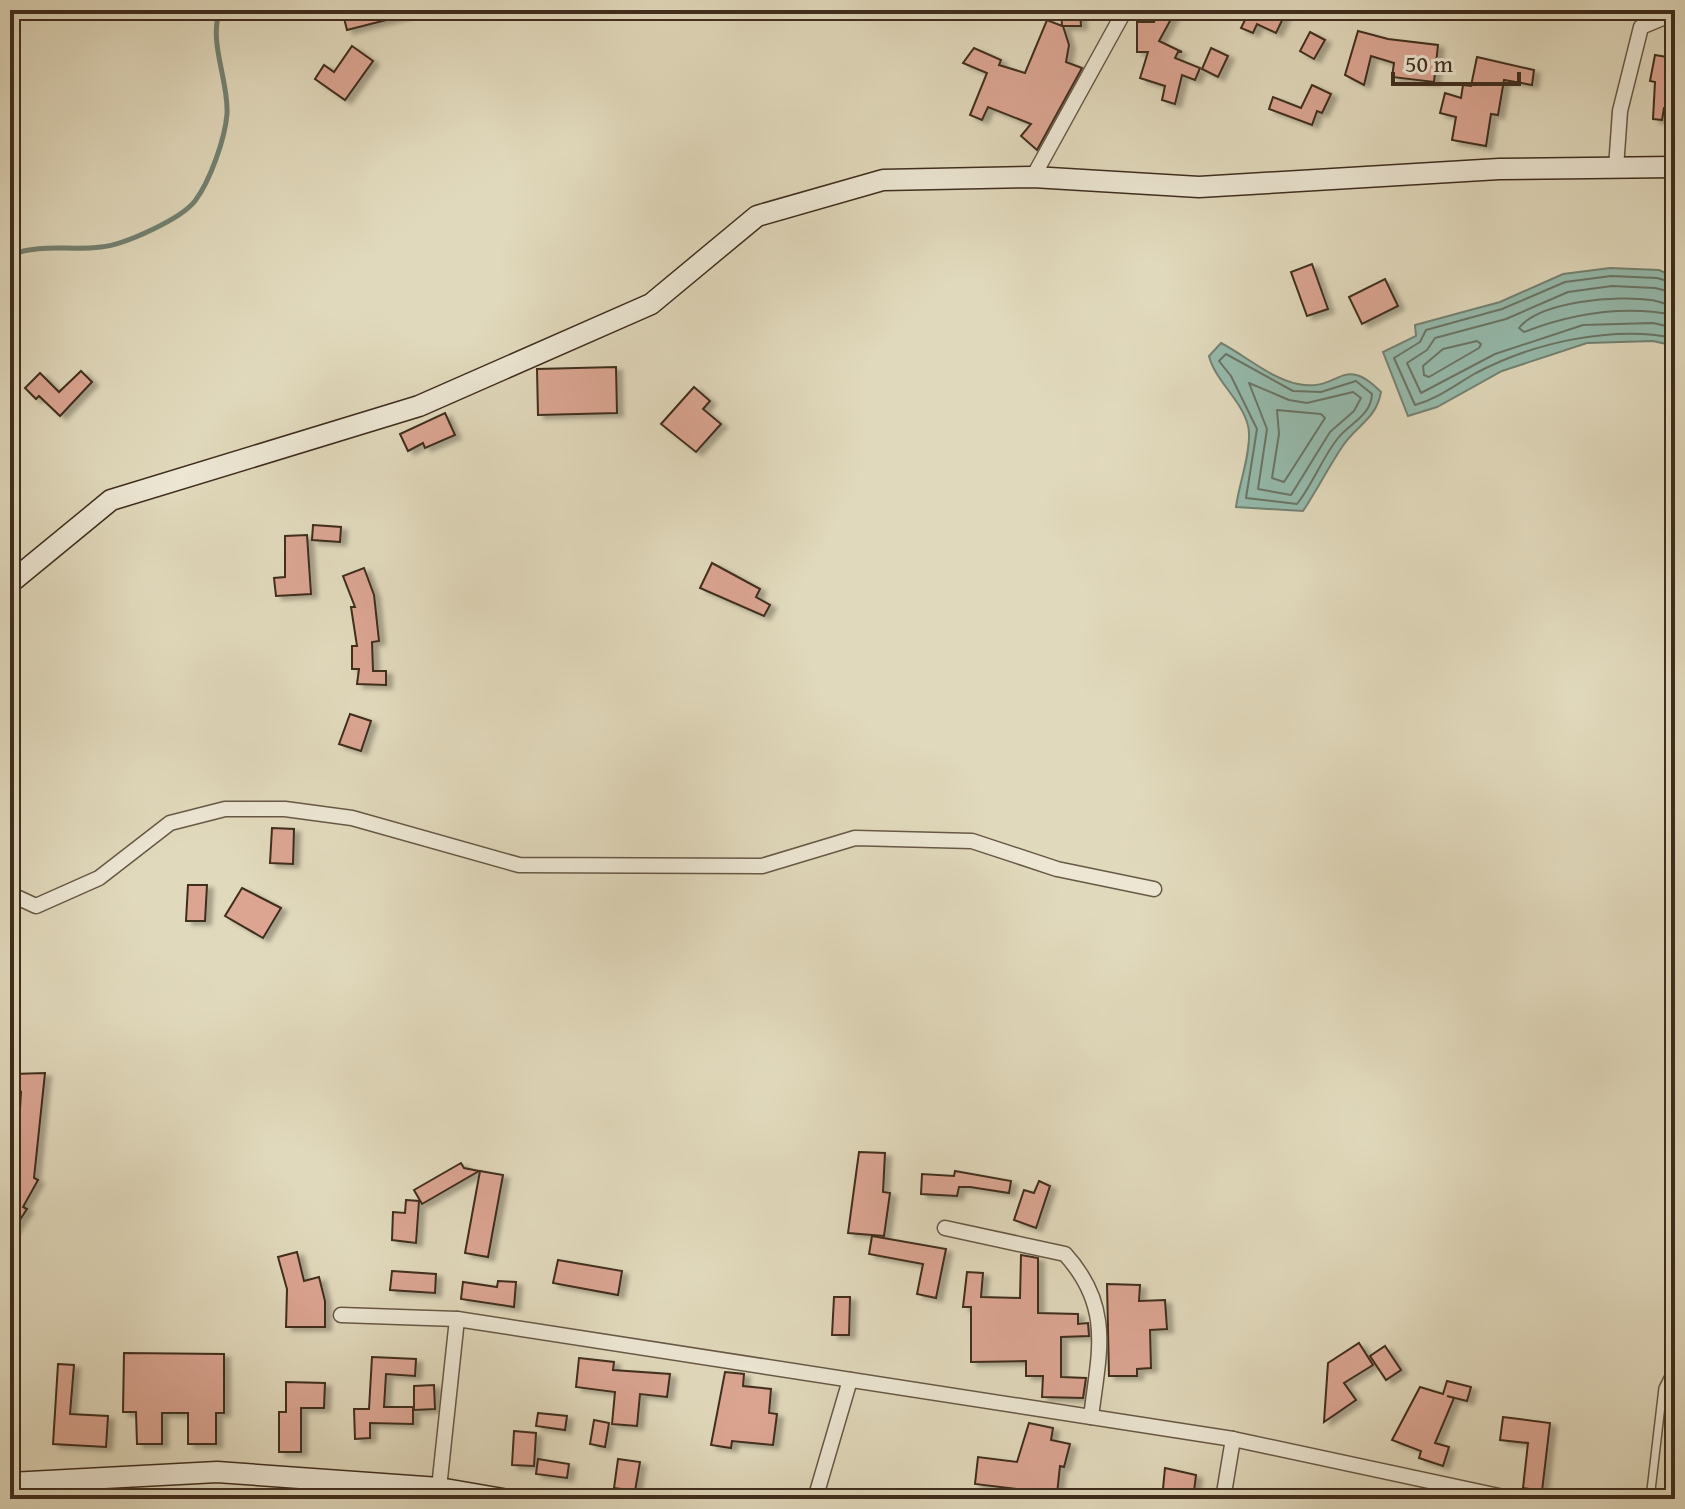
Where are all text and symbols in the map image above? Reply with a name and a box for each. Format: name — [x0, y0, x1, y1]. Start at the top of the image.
scale bar — [1393, 36, 1519, 86]
text: 50 m — [1405, 46, 1453, 81]

